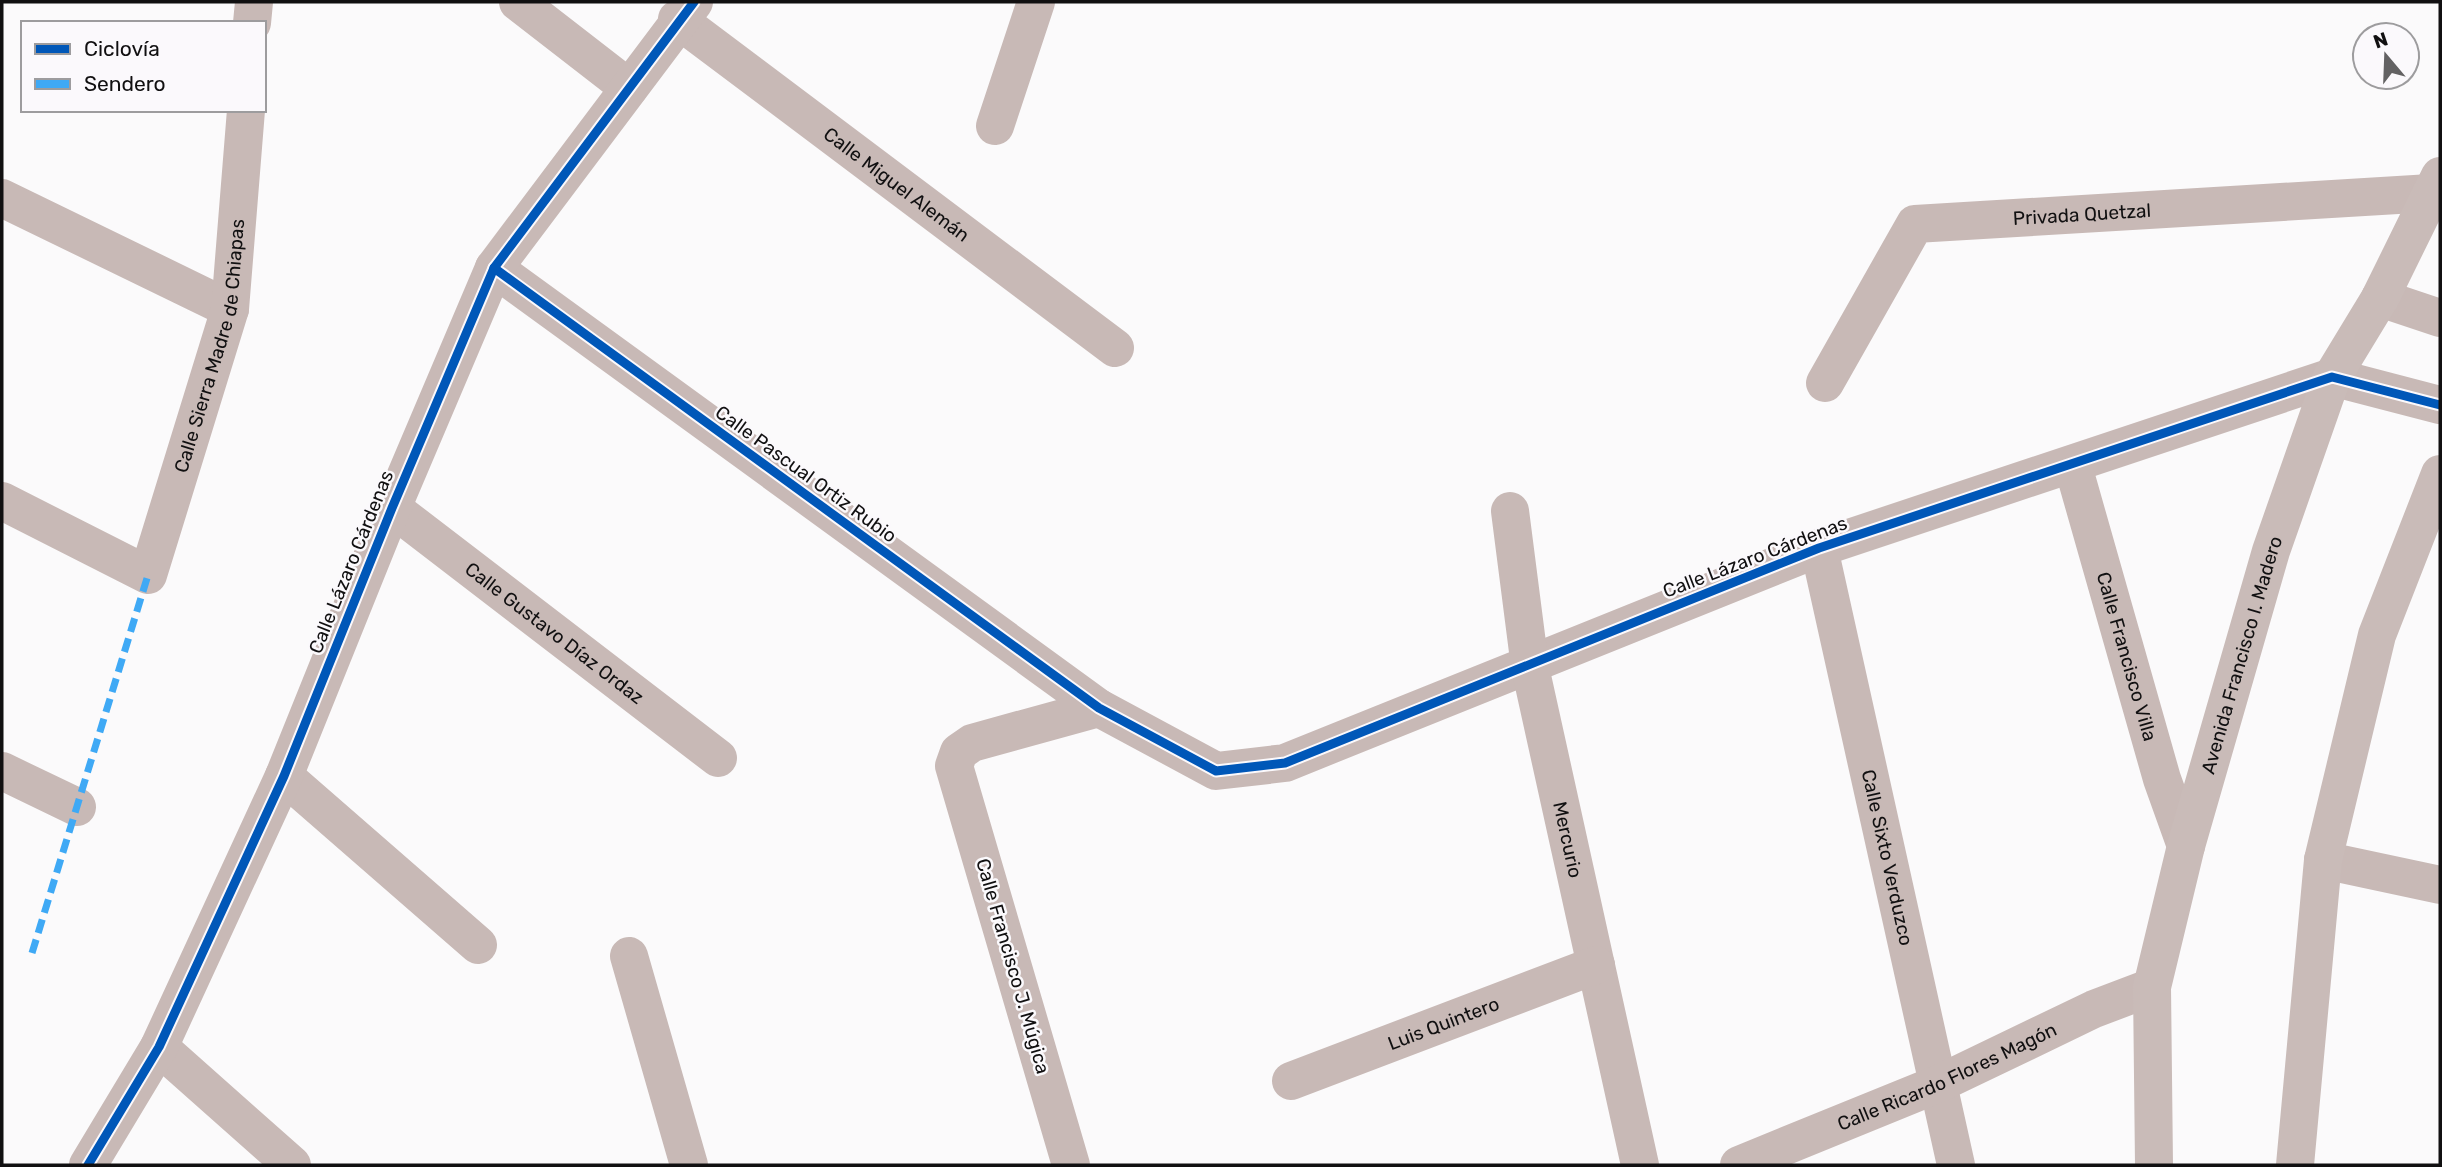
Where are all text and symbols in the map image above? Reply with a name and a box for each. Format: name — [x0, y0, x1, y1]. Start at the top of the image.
legend — [21, 21, 266, 112]
north arrow — [2351, 21, 2421, 91]
text: N — [2370, 27, 2391, 53]
text: Ciclovía — [84, 36, 160, 61]
text: Sendero — [84, 71, 166, 96]
street label: Calle Miguel Alemán — [819, 122, 974, 246]
street label: Privada Quetzal — [2012, 198, 2152, 230]
street label: Calle Sierra Madre de Chiapas — [169, 218, 249, 475]
street label: Calle Pascual Ortiz Rubio — [711, 400, 901, 548]
street label: Calle Lázaro Cárdenas — [304, 467, 398, 657]
street label: Calle Lázaro Cárdenas — [1660, 511, 1850, 603]
street label: Avenida Francisco I. Madero — [2196, 533, 2287, 776]
street label: Calle Gustavo Díaz Ordaz — [461, 557, 649, 709]
street label: Calle Francisco Villa — [2092, 569, 2162, 744]
street label: Calle Sixto Verduzco — [1857, 767, 1918, 948]
street label: Mercurio — [1549, 799, 1588, 880]
street label: Calle Francisco J. Múgica — [971, 856, 1055, 1076]
street label: Luis Quintero — [1385, 991, 1502, 1055]
street label: Calle Ricardo Flores Magón — [1834, 1017, 2060, 1135]

